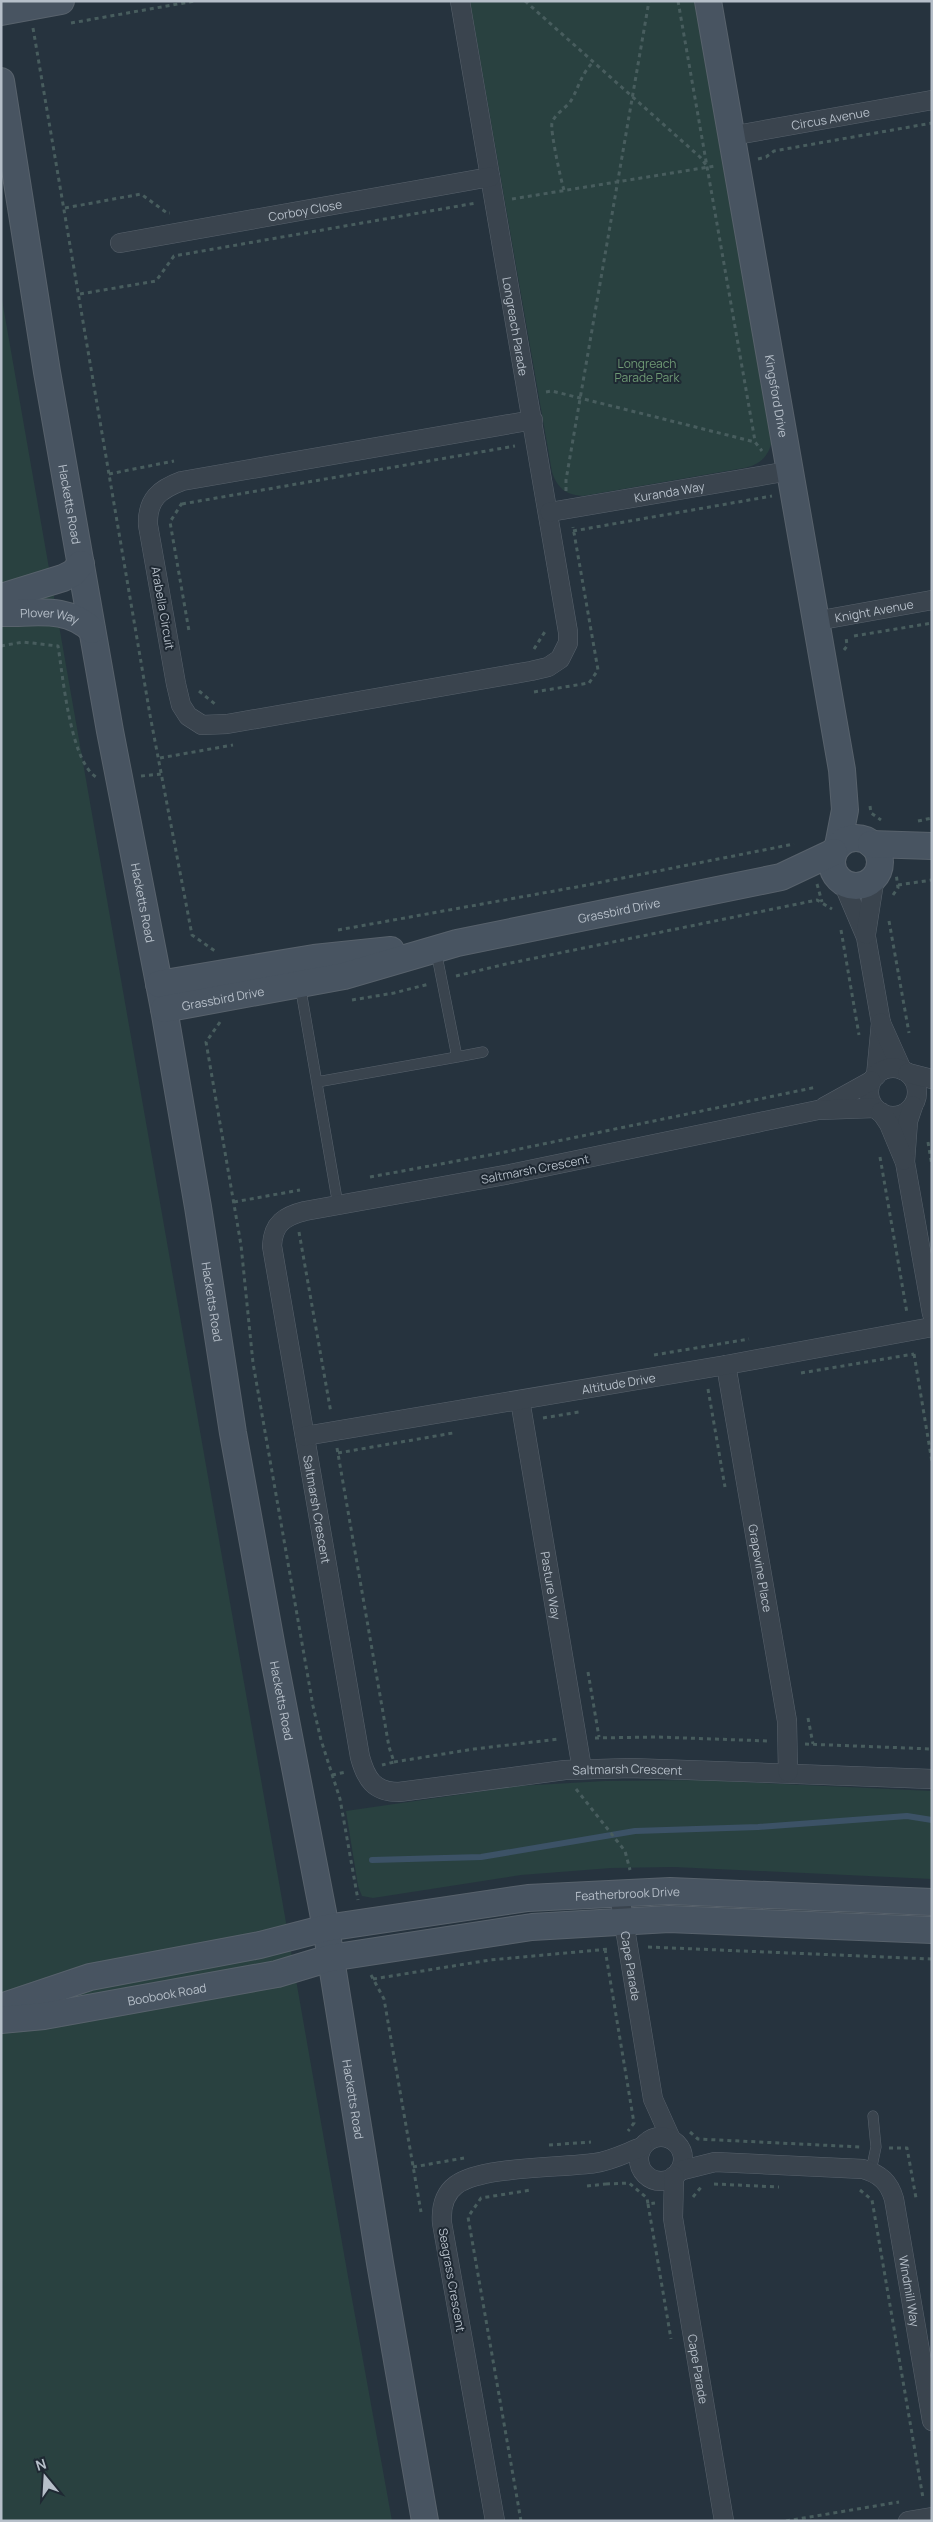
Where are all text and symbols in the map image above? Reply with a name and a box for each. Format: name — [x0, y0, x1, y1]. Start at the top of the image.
street label: Circus Avenue — [790, 103, 871, 134]
street label: Corboy Close — [267, 195, 343, 225]
street label: Longreach Parade — [499, 276, 532, 377]
street label: Kingsford Drive — [761, 353, 792, 439]
park label: Longreach Parade Park — [615, 355, 680, 386]
street label: Hacketts Road — [55, 463, 86, 545]
street label: Kuranda Way — [633, 477, 706, 506]
street label: Arabella Circuit — [147, 565, 179, 651]
street label: Knight Avenue — [833, 595, 915, 626]
street label: Plover Way — [20, 604, 83, 628]
street label: Hacketts Road — [127, 862, 159, 944]
street label: Grassbird Drive — [576, 893, 662, 927]
street label: Grassbird Drive — [180, 982, 266, 1014]
street label: Saltmarsh Crescent — [480, 1150, 591, 1188]
street label: Hacketts Road — [198, 1261, 227, 1343]
street label: Altitude Drive — [580, 1369, 657, 1398]
street label: Saltmarsh Crescent — [300, 1454, 335, 1565]
street label: Grapevine Place — [745, 1523, 777, 1613]
street label: Pasture Way — [537, 1550, 565, 1621]
street label: Hacketts Road — [266, 1659, 298, 1742]
street label: Saltmarsh Crescent — [572, 1760, 683, 1778]
street label: Featherbrook Drive — [575, 1882, 680, 1904]
street label: Cape Parade — [617, 1930, 645, 2002]
street label: Boobook Road — [126, 1978, 208, 2009]
street label: Hacketts Road — [339, 2058, 368, 2140]
street label: Seagrass Crescent — [434, 2227, 470, 2333]
street label: Windmill Way — [895, 2254, 924, 2329]
street label: Cape Parade — [684, 2333, 713, 2405]
north arrow — [20, 2452, 70, 2502]
text: N — [33, 2454, 49, 2475]

